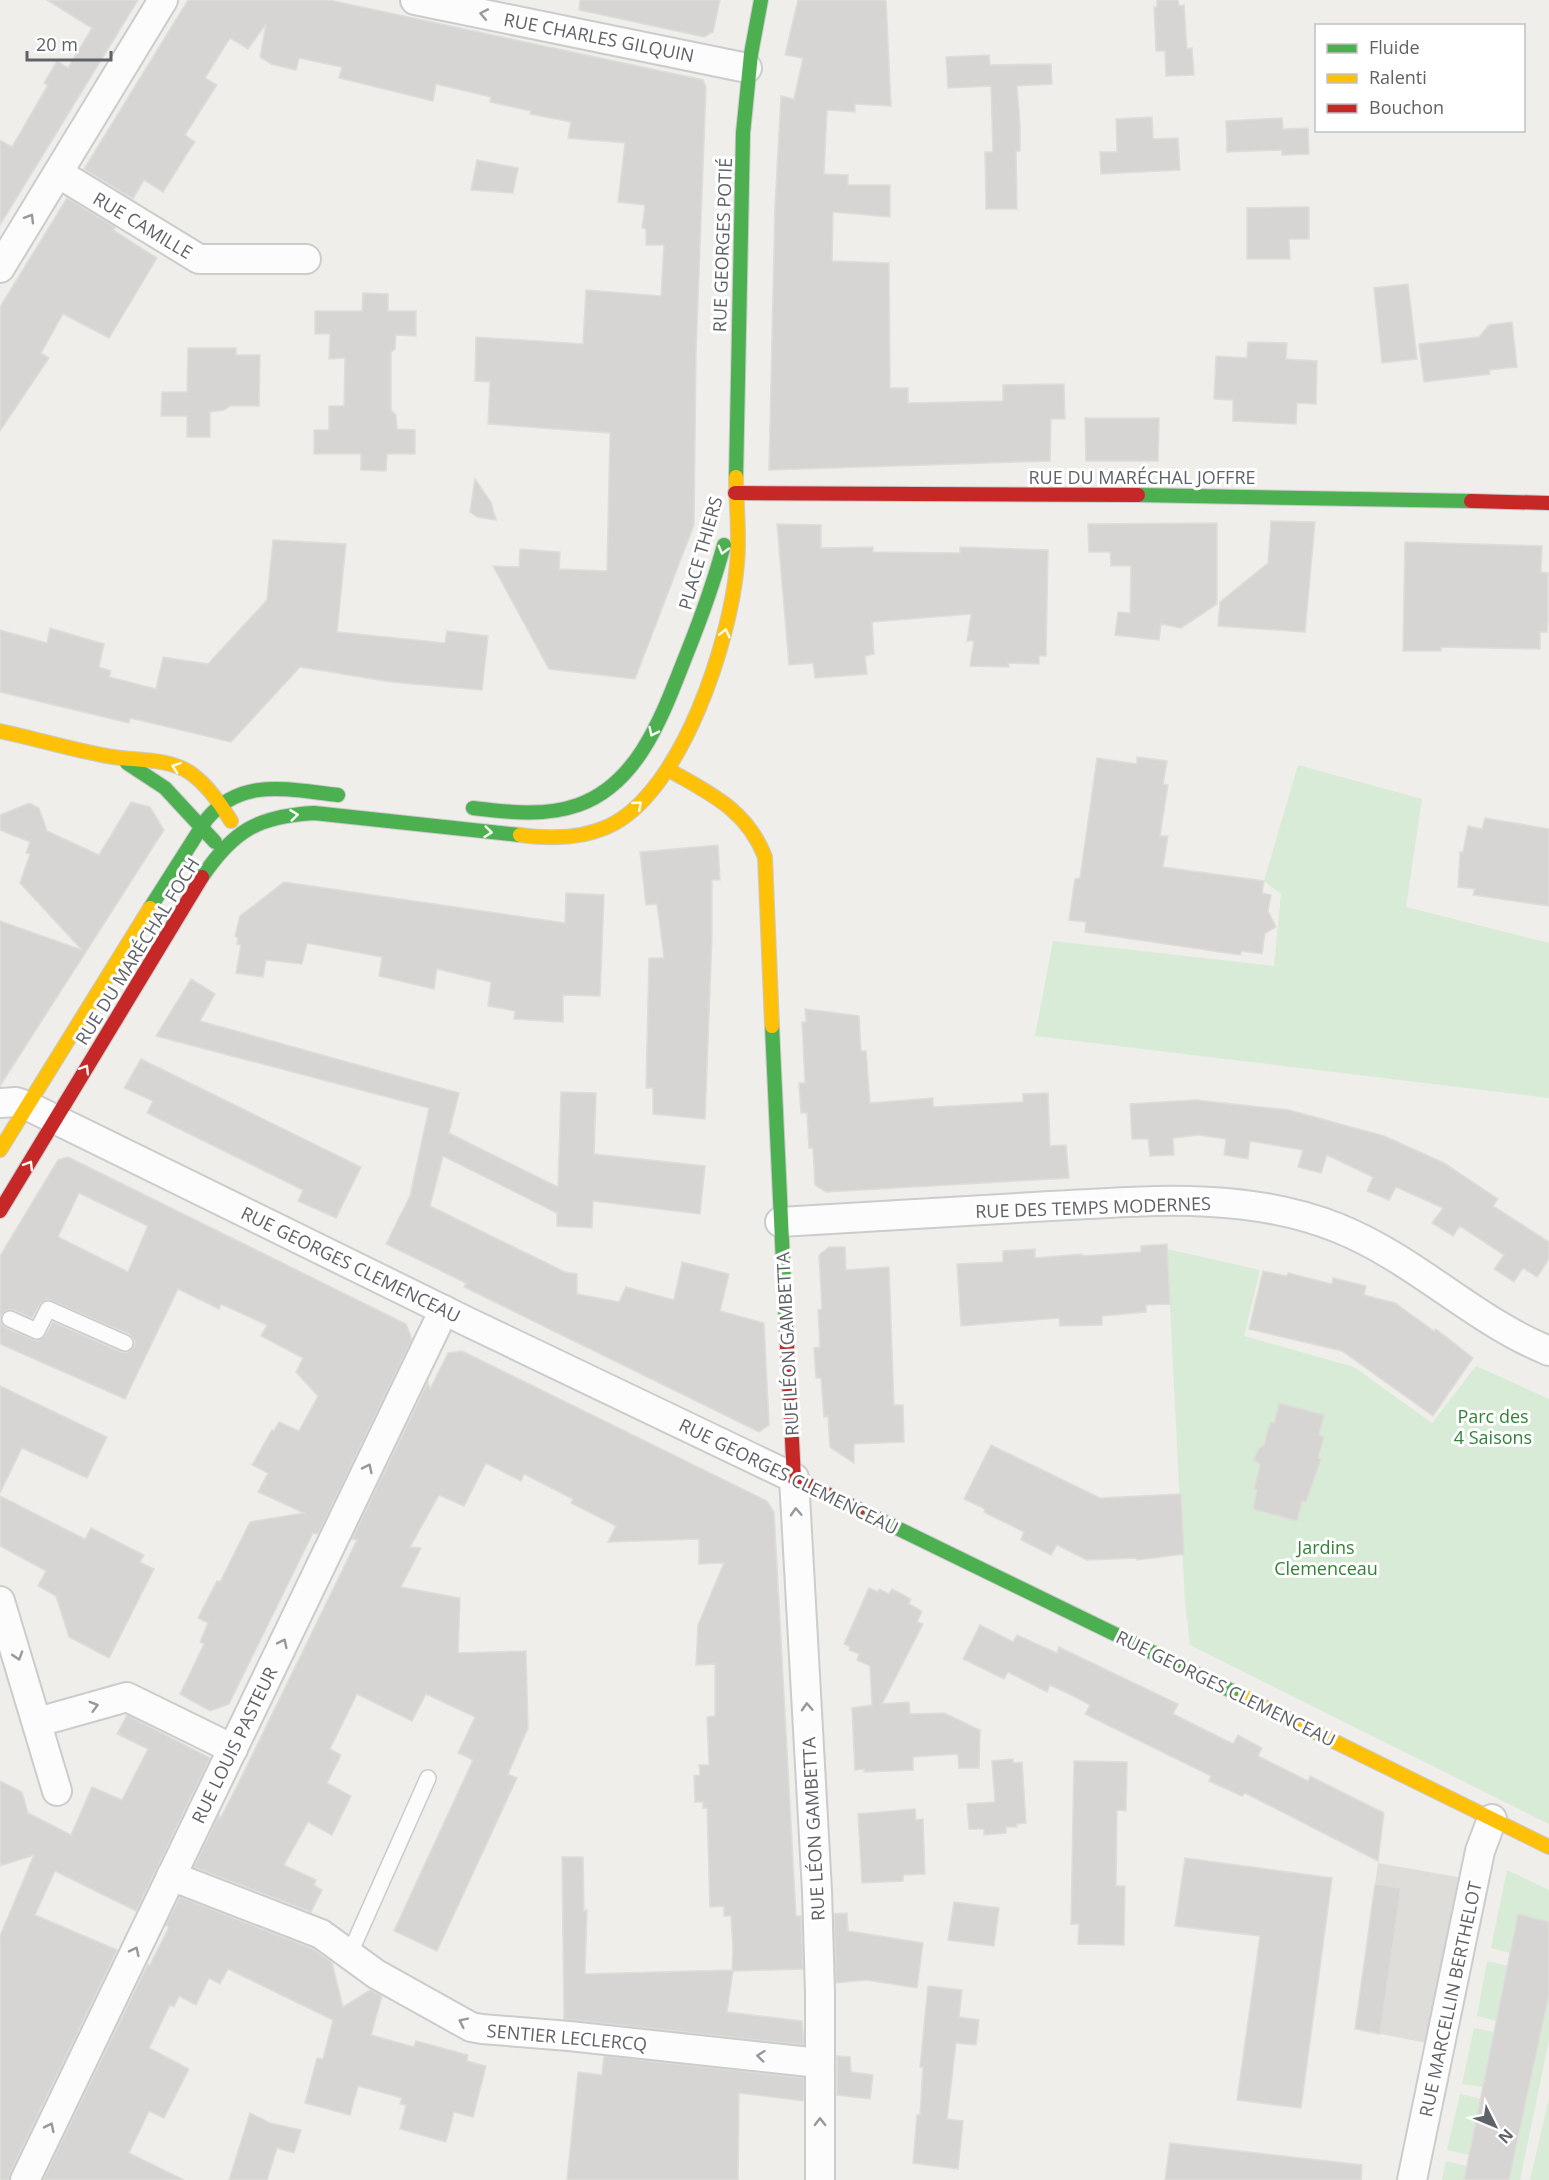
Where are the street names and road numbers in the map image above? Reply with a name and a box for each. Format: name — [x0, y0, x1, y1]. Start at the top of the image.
street label: RUE CHARLES GILQUIN — [502, 7, 696, 67]
street label: RUE GEORGES POTIÉ — [707, 157, 737, 333]
street label: RUE CAMILLE — [89, 186, 197, 264]
street label: RUE DU MARÉCHAL JOFFRE — [1028, 465, 1256, 489]
street label: PLACE THIERS — [672, 493, 728, 612]
street label: RUE DU MARÉCHAL FOCH — [69, 853, 205, 1049]
street label: RUE DES TEMPS MODERNES — [975, 1191, 1211, 1223]
street label: RUE GEORGES CLEMENCEAU — [237, 1200, 465, 1328]
street label: RUE LÉON GAMBETTA — [770, 1251, 804, 1437]
street label: RUE GEORGES CLEMENCEAU — [675, 1412, 903, 1540]
street label: RUE GEORGES CLEMENCEAU — [1112, 1624, 1340, 1752]
street label: RUE LOUIS PASTEUR — [186, 1663, 282, 1827]
street label: RUE LÉON GAMBETTA — [796, 1736, 830, 1922]
street label: RUE MARCELLIN BERTHELOT — [1413, 1879, 1487, 2119]
street label: SENTIER LECLERCQ — [486, 2018, 648, 2056]

